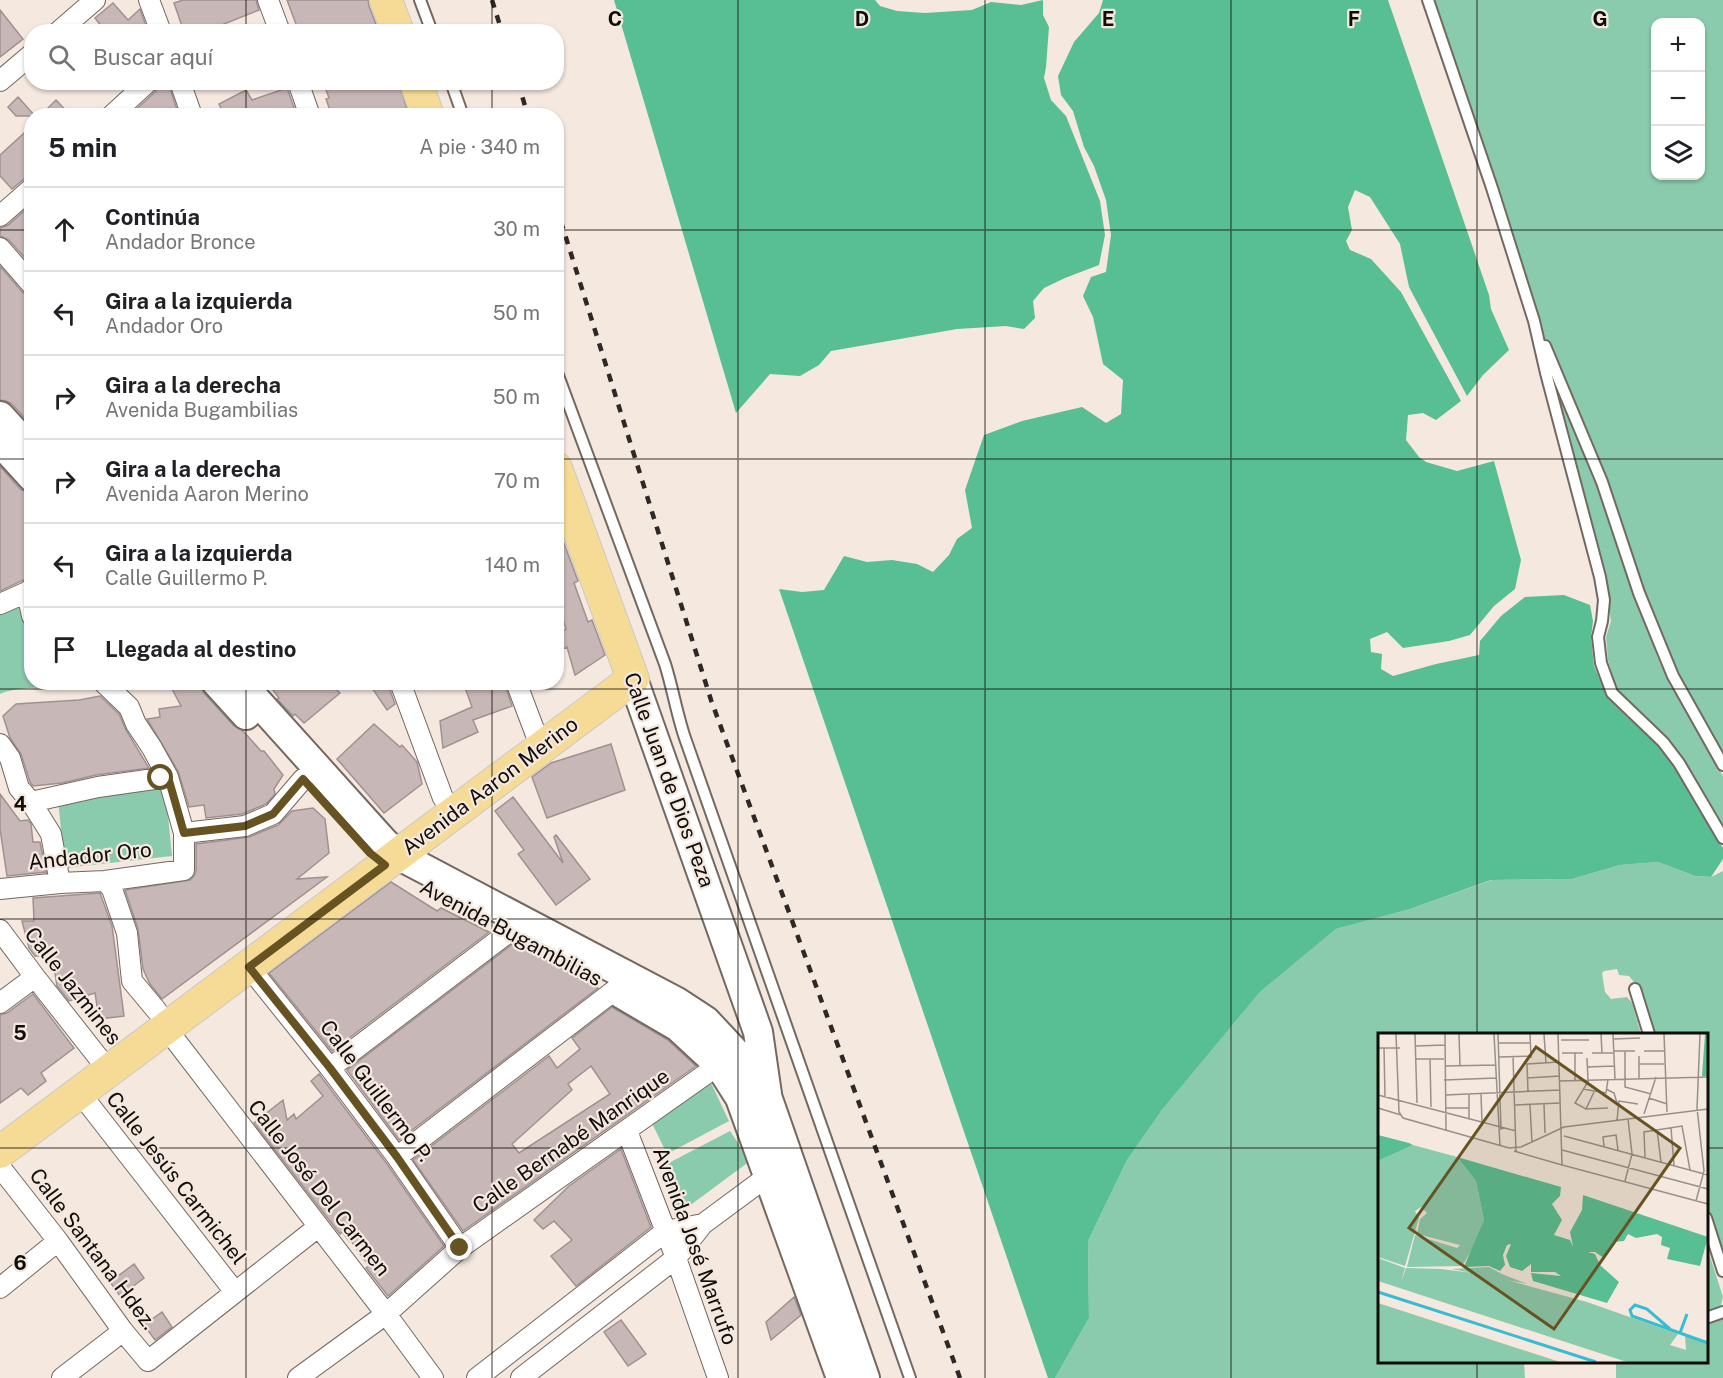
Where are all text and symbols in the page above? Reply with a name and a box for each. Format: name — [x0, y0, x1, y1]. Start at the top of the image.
text: C — [608, 7, 622, 31]
text: D — [855, 7, 869, 31]
text: E — [1102, 7, 1114, 31]
text: F — [1348, 7, 1360, 31]
text: G — [1592, 7, 1608, 31]
map controls — [1651, 18, 1705, 180]
button: + — [1651, 18, 1705, 72]
search box — [24, 24, 564, 90]
icon: search — [45, 41, 78, 74]
text: Buscar aquí — [93, 44, 213, 70]
button: − — [1651, 72, 1705, 126]
button: layers — [1651, 126, 1705, 180]
text: 5 min — [48, 132, 117, 163]
text: A pie · 340 m — [419, 135, 540, 159]
text: Continúa — [105, 204, 200, 230]
icon: ahead — [48, 213, 81, 246]
text: 30 m — [493, 217, 540, 241]
text: Andador Bronce — [105, 230, 256, 254]
text: Gira a la izquierda — [105, 288, 292, 314]
icon: left — [48, 297, 81, 330]
text: 50 m — [493, 301, 540, 325]
text: Andador Oro — [105, 314, 223, 338]
text: Gira a la derecha — [105, 372, 281, 398]
icon: right — [48, 381, 81, 414]
text: 50 m — [493, 385, 540, 409]
text: Avenida Bugambilias — [105, 398, 298, 422]
text: Gira a la derecha — [105, 456, 281, 482]
icon: right — [48, 465, 81, 498]
text: 70 m — [494, 469, 540, 493]
text: Avenida Aaron Merino — [105, 482, 309, 506]
text: Gira a la izquierda — [105, 540, 292, 566]
icon: left — [48, 549, 81, 582]
text: 140 m — [485, 553, 540, 577]
text: Calle Guillermo P. — [105, 566, 267, 590]
icon: arrive — [48, 633, 81, 666]
text: Llegada al destino — [105, 636, 296, 662]
street label: Calle Juan de Dios Peza — [619, 669, 720, 891]
street label: Avenida Aaron Merino — [397, 711, 583, 860]
route start — [147, 764, 173, 790]
text: 4 — [13, 792, 27, 816]
street label: Andador Oro — [27, 837, 153, 874]
street label: Avenida Bugambilias — [416, 874, 607, 991]
street label: Calle Jazmines — [20, 922, 127, 1050]
street label: Calle Guillermo P. — [315, 1015, 438, 1166]
text: 5 — [13, 1021, 27, 1045]
inset map — [1378, 1033, 1708, 1363]
street label: Calle Bernabé Manrique — [468, 1063, 674, 1218]
street label: Calle Jesús Carmichel — [101, 1086, 252, 1269]
street label: Calle José Del Carmen — [243, 1095, 396, 1281]
street label: Avenida José Marrufo — [648, 1143, 743, 1348]
street label: Calle Santana Hdez. — [25, 1163, 162, 1334]
route end — [446, 1234, 472, 1260]
text: 6 — [13, 1251, 27, 1275]

